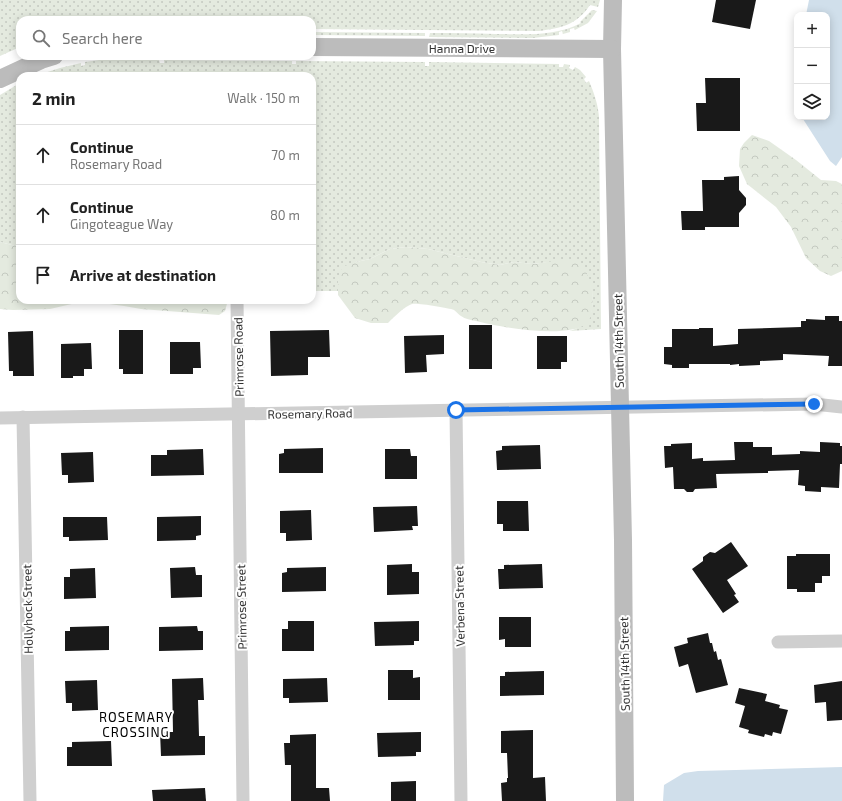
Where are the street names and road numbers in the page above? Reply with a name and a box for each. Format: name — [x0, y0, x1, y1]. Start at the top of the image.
street label: Hanna Drive — [429, 41, 495, 55]
street label: South 14th Street — [610, 293, 626, 388]
street label: Primrose Road — [230, 317, 246, 397]
street label: Rosemary Road — [267, 405, 353, 421]
street label: Hollyhock Street — [19, 564, 35, 654]
street label: Primrose Street — [233, 564, 249, 650]
street label: Verbena Street — [451, 565, 467, 647]
street label: South 14th Street — [616, 616, 632, 711]

